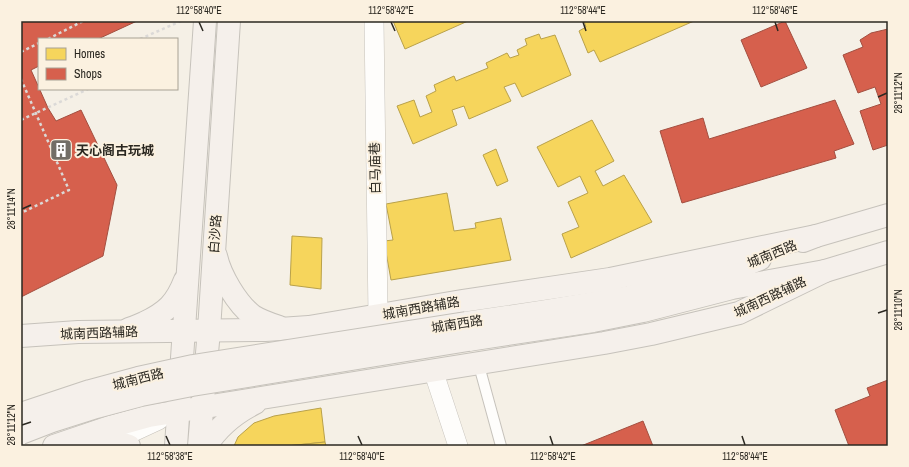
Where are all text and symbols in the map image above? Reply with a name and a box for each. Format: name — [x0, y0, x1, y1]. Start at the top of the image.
text: 112°58'40"E — [176, 4, 222, 17]
text: 112°58'42"E — [368, 4, 414, 17]
text: 112°58'44"E — [560, 4, 606, 17]
text: 112°58'46"E — [752, 4, 798, 17]
legend — [38, 38, 178, 90]
text: Homes — [74, 46, 105, 62]
text: Shops — [74, 66, 102, 82]
text: 28°11'12"N — [892, 72, 905, 114]
building icon: 天心阁古玩城 — [48, 137, 74, 163]
place label: 天心阁古玩城 — [76, 142, 154, 159]
street label: 白马庙巷 — [366, 142, 384, 194]
text: 28°11'14"N — [5, 188, 18, 230]
street label: 白沙路 — [205, 214, 225, 254]
street label: 城南西路 — [745, 236, 799, 272]
street label: 城南西路辅路 — [731, 273, 809, 321]
text: 28°11'10"N — [892, 289, 905, 331]
street label: 城南西路辅路 — [381, 293, 461, 323]
street label: 城南西路 — [430, 312, 484, 336]
street label: 城南西路辅路 — [60, 323, 138, 343]
street label: 城南西路 — [111, 364, 165, 394]
text: 28°11'12"N — [5, 404, 18, 446]
text: 112°58'38"E — [147, 450, 193, 463]
text: 112°58'40"E — [339, 450, 385, 463]
text: 112°58'42"E — [530, 450, 576, 463]
text: 112°58'44"E — [722, 450, 768, 463]

